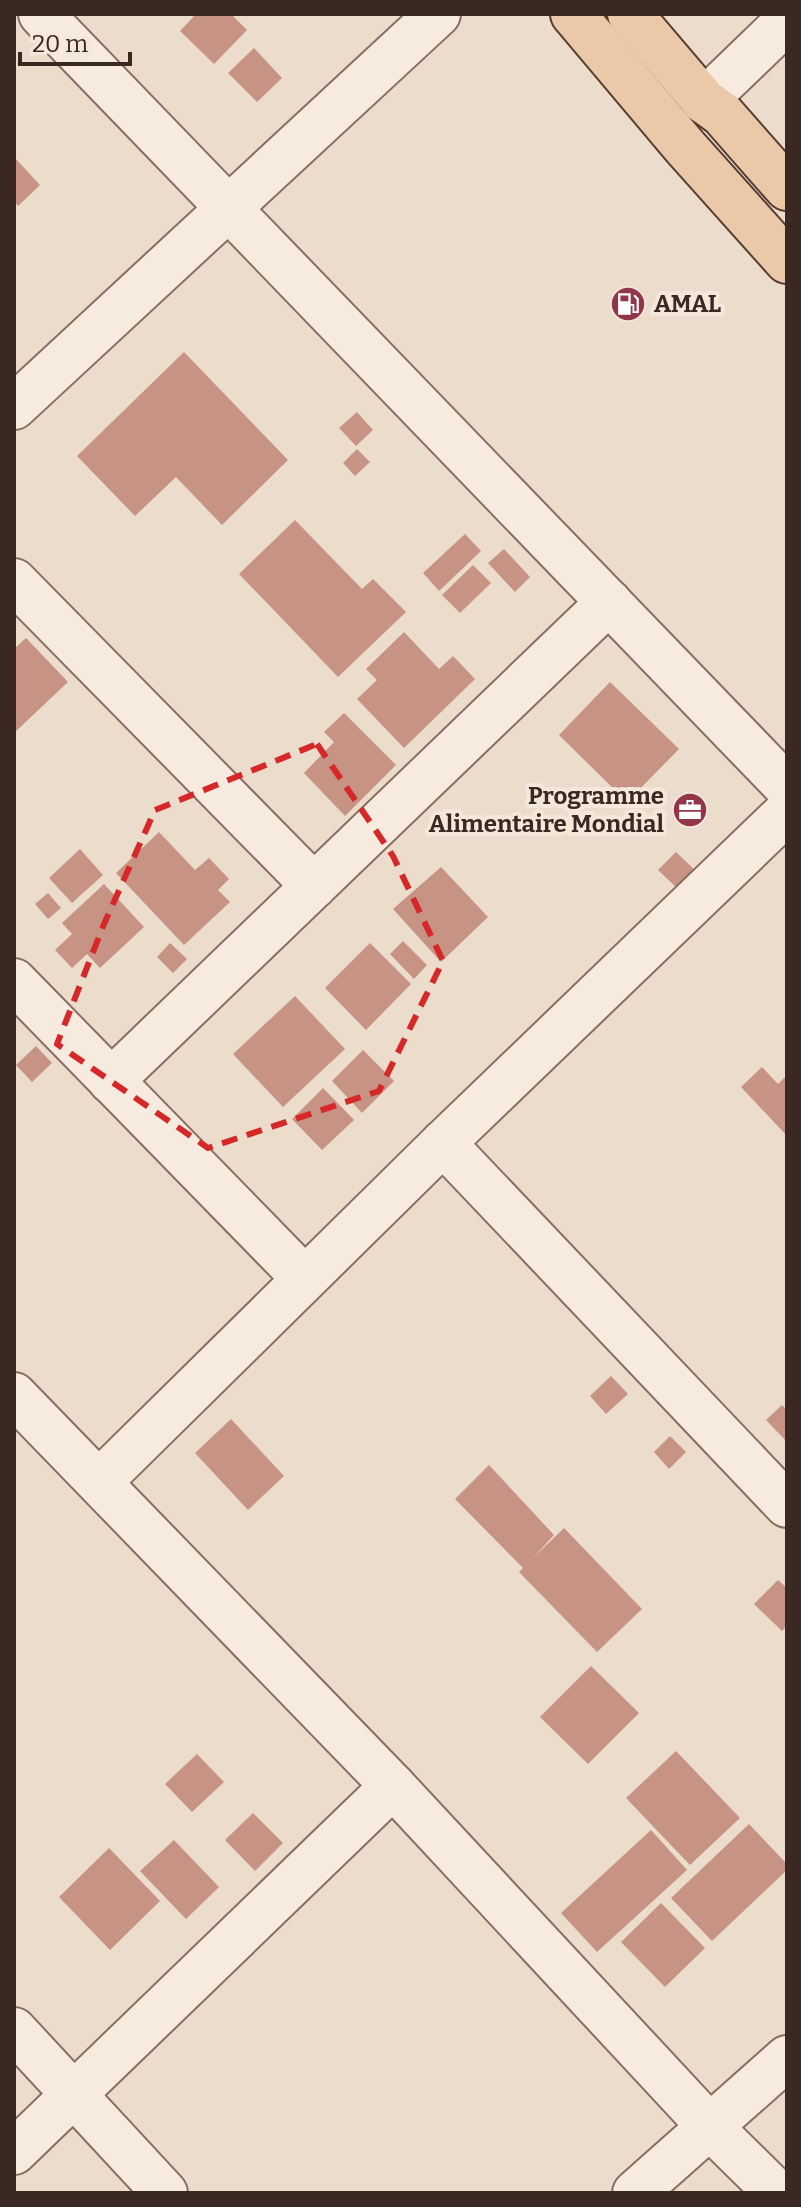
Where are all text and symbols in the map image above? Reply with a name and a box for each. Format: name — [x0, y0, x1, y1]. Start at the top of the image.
scale bar — [20, 16, 130, 66]
text: 20 m — [32, 30, 88, 58]
fuel station icon: AMAL — [609, 285, 647, 323]
place label: AMAL — [654, 290, 721, 318]
place label: Programme Alimentaire Mondial — [429, 782, 665, 838]
office icon: Programme Alimentaire Mondial — [671, 791, 709, 829]

